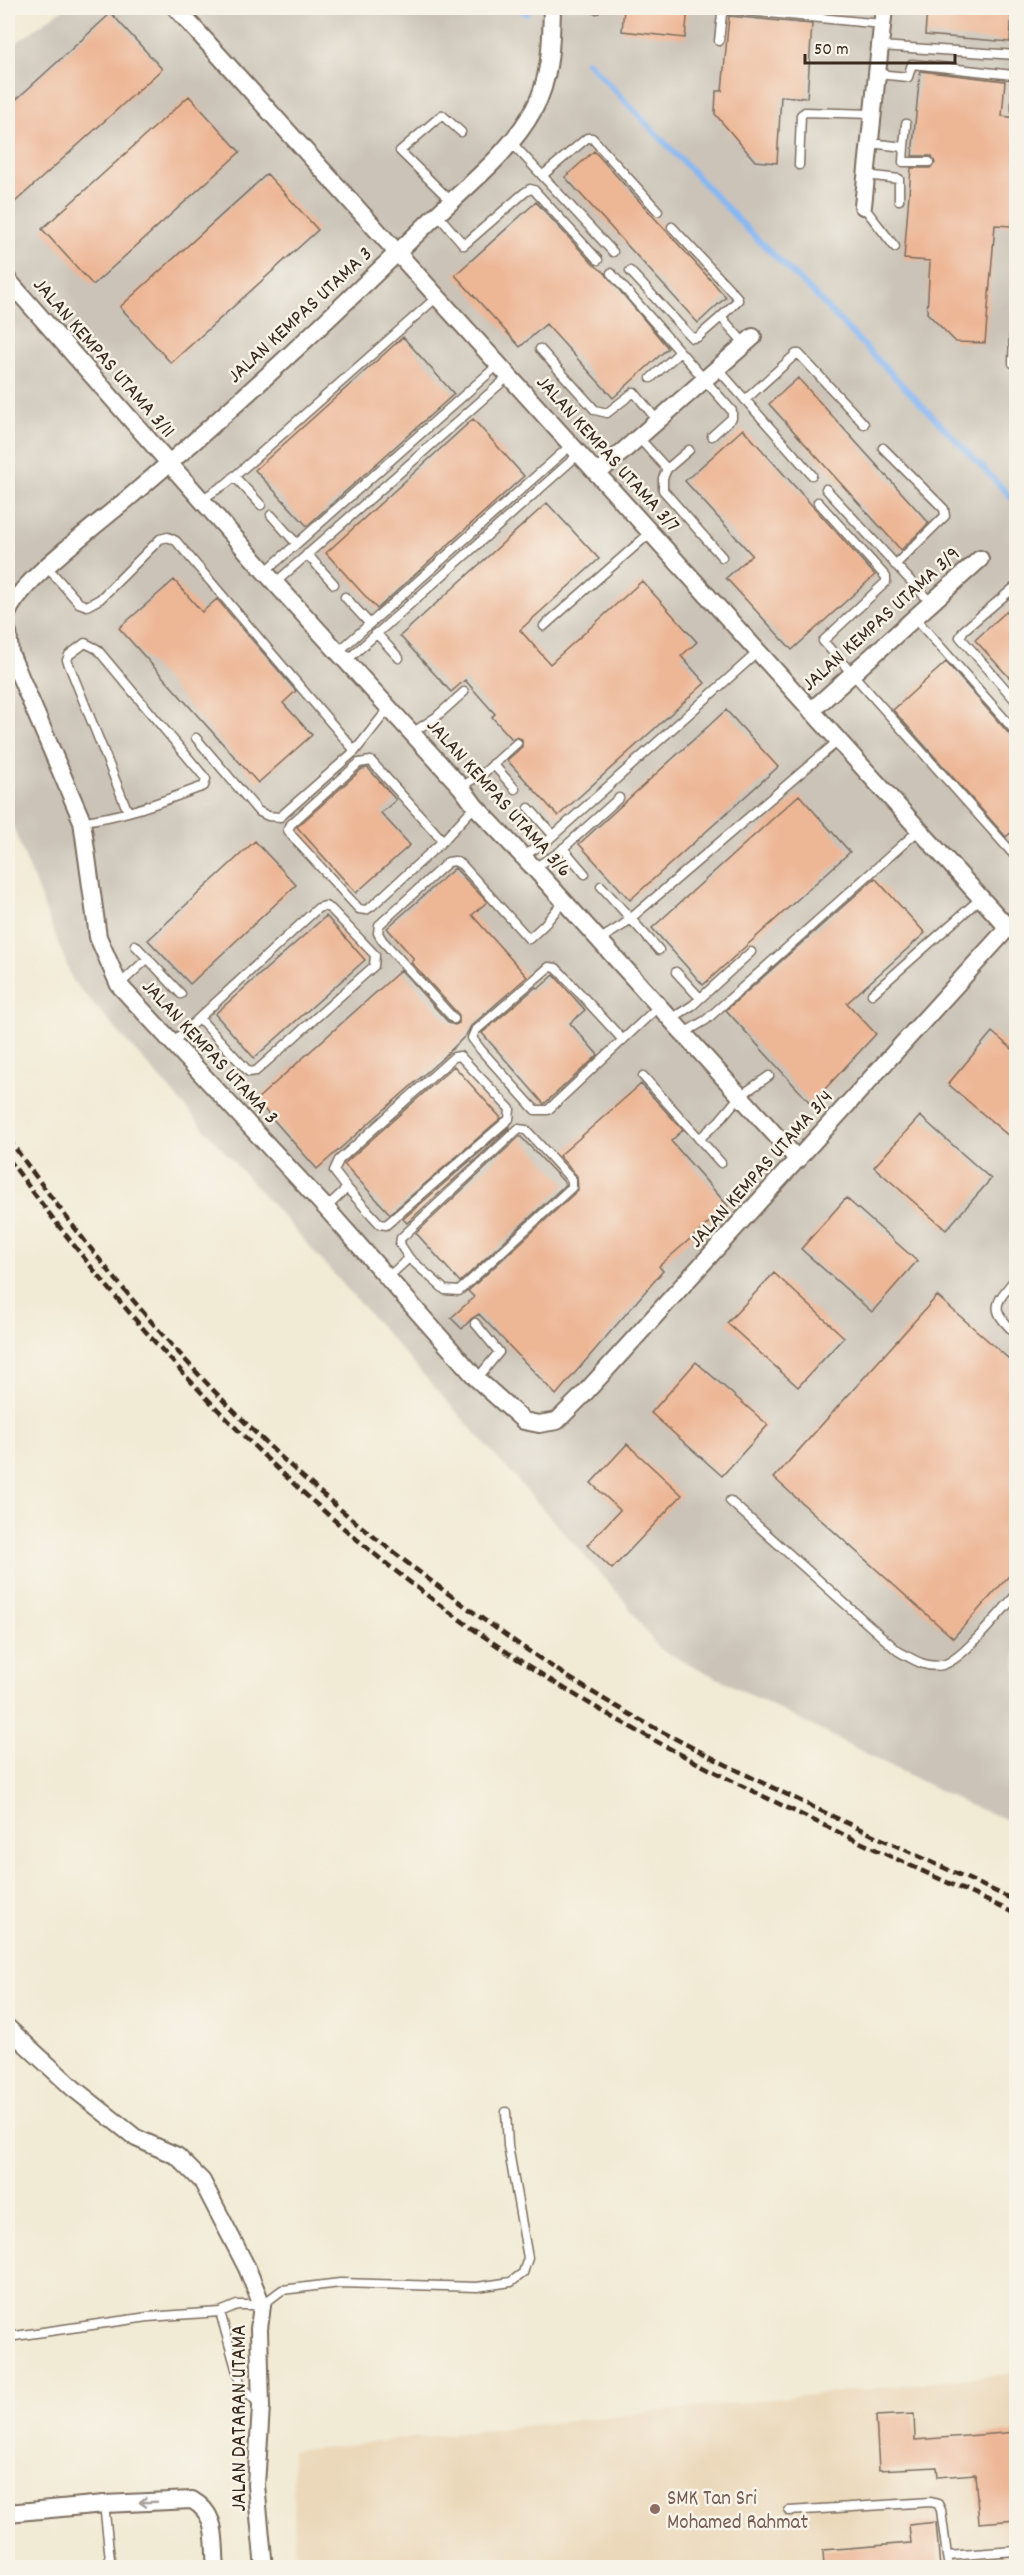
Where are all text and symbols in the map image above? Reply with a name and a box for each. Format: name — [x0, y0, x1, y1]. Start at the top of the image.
scale bar — [805, 27, 955, 65]
text: 50 m — [814, 38, 849, 63]
street label: JALAN KEMPAS UTAMA 3 — [222, 241, 380, 392]
street label: JALAN KEMPAS UTAMA 3/11 — [24, 272, 181, 446]
street label: JALAN KEMPAS UTAMA 3/7 — [528, 370, 686, 540]
street label: JALAN KEMPAS UTAMA 3/9 — [796, 541, 968, 700]
street label: JALAN KEMPAS UTAMA 3/6 — [418, 713, 578, 885]
street label: JALAN KEMPAS UTAMA 3 — [133, 974, 284, 1132]
street label: JALAN KEMPAS UTAMA 3/4 — [683, 1084, 841, 1256]
street label: JALAN DATARAN UTAMA — [226, 2324, 256, 2512]
place label: SMK Tan Sri Mohamed Rahmat — [667, 2485, 808, 2539]
one-way arrow — [139, 2497, 159, 2508]
marker: SMK Tan Sri Mohamed Rahmat — [648, 2502, 662, 2516]

